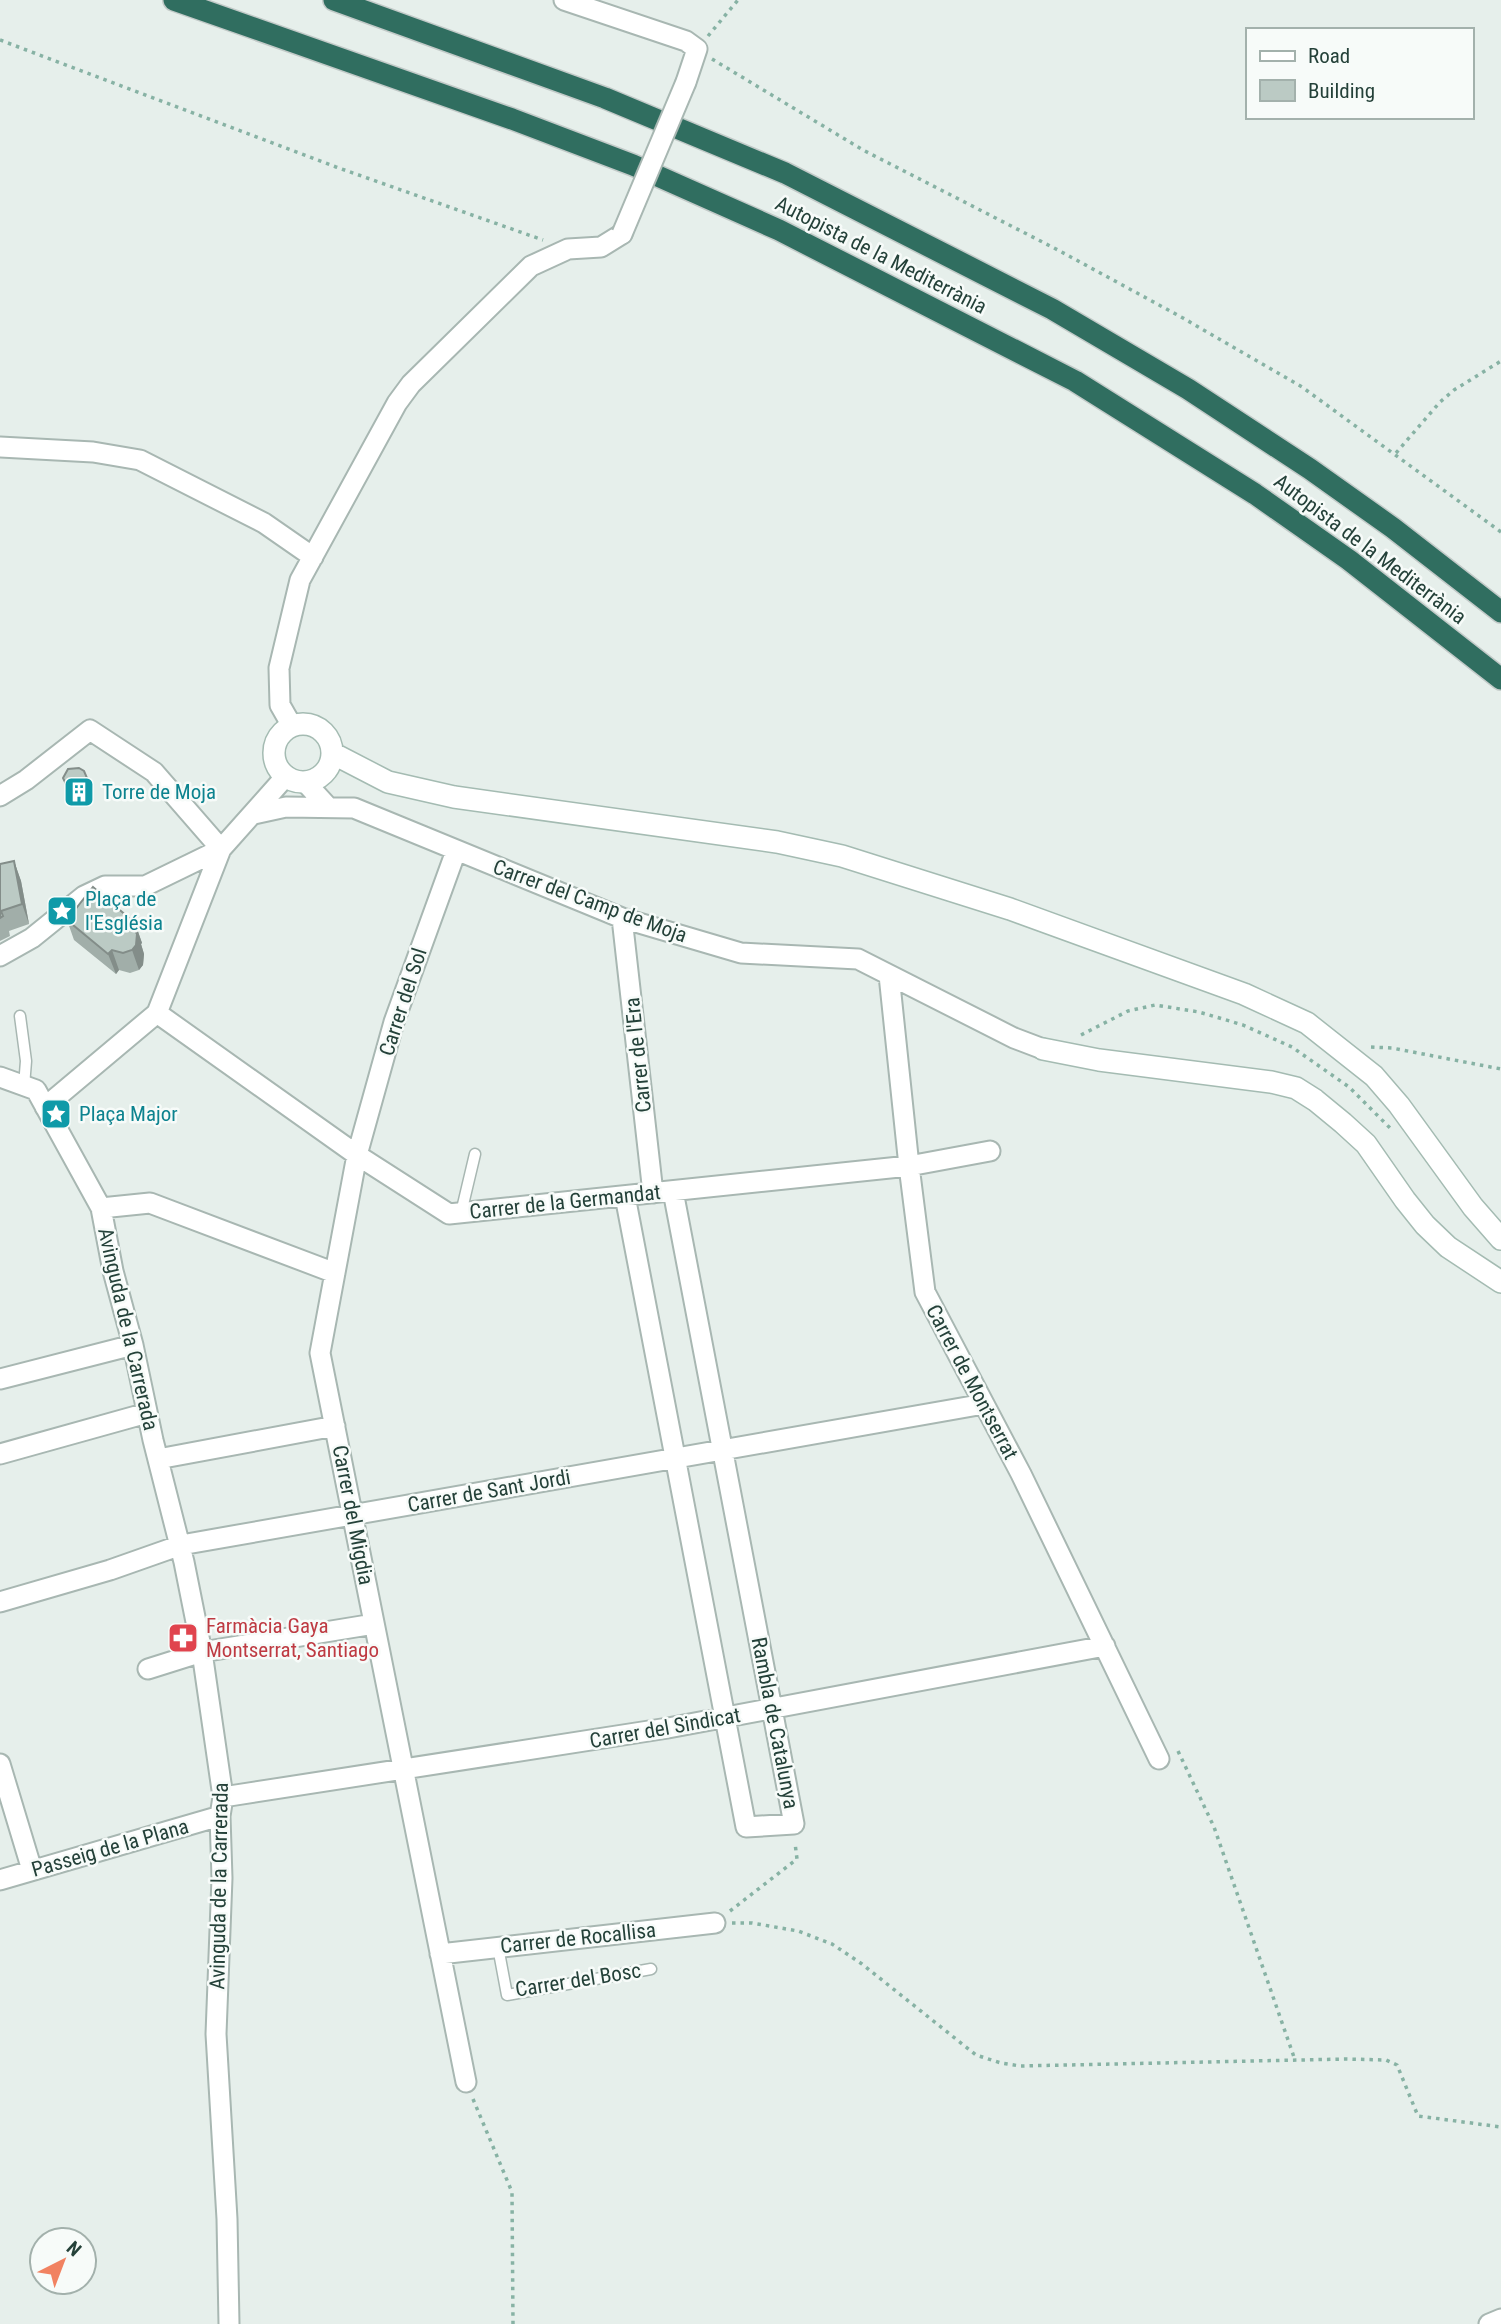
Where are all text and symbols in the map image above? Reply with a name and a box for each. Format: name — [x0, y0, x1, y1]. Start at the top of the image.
legend — [1246, 28, 1473, 119]
text: Road — [1308, 44, 1350, 68]
text: Building — [1308, 79, 1375, 103]
street label: Autopista de la Mediterrània — [771, 191, 991, 319]
street label: Autopista de la Mediterrània — [1269, 469, 1471, 629]
building icon: Torre de Moja — [62, 775, 96, 809]
place label: Torre de Moja — [102, 780, 216, 804]
street label: Carrer del Camp de Moja — [490, 855, 690, 947]
place label: Plaça de l'Església — [85, 887, 163, 935]
place icon: Plaça de l'Església — [45, 894, 79, 928]
street label: Carrer del Sol — [374, 945, 432, 1059]
street label: Carrer de l'Era — [620, 996, 656, 1114]
place icon: Plaça Major — [39, 1097, 73, 1131]
place label: Plaça Major — [79, 1102, 178, 1126]
street label: Carrer de la Germandat — [468, 1180, 662, 1224]
street label: Avinguda de la Carrerada — [93, 1225, 163, 1433]
street label: Carrer de Montserrat — [921, 1301, 1023, 1463]
street label: Carrer del Migdia — [328, 1443, 378, 1587]
street label: Carrer de Sant Jordi — [406, 1465, 572, 1517]
place label: Farmàcia Gaya Montserrat, Santiago — [206, 1614, 379, 1662]
pharmacy icon: Farmàcia Gaya Montserrat, Santiago — [166, 1621, 200, 1655]
street label: Rambla de Catalunya — [747, 1635, 803, 1811]
street label: Carrer del Sindicat — [588, 1703, 742, 1753]
street label: Avinguda de la Carrerada — [205, 1782, 233, 1990]
street label: Passeig de la Plana — [29, 1814, 191, 1882]
street label: Carrer de Rocallisa — [499, 1918, 657, 1958]
street label: Carrer del Bosc — [513, 1958, 643, 2002]
north arrow — [28, 2226, 98, 2296]
text: N — [62, 2236, 86, 2261]

